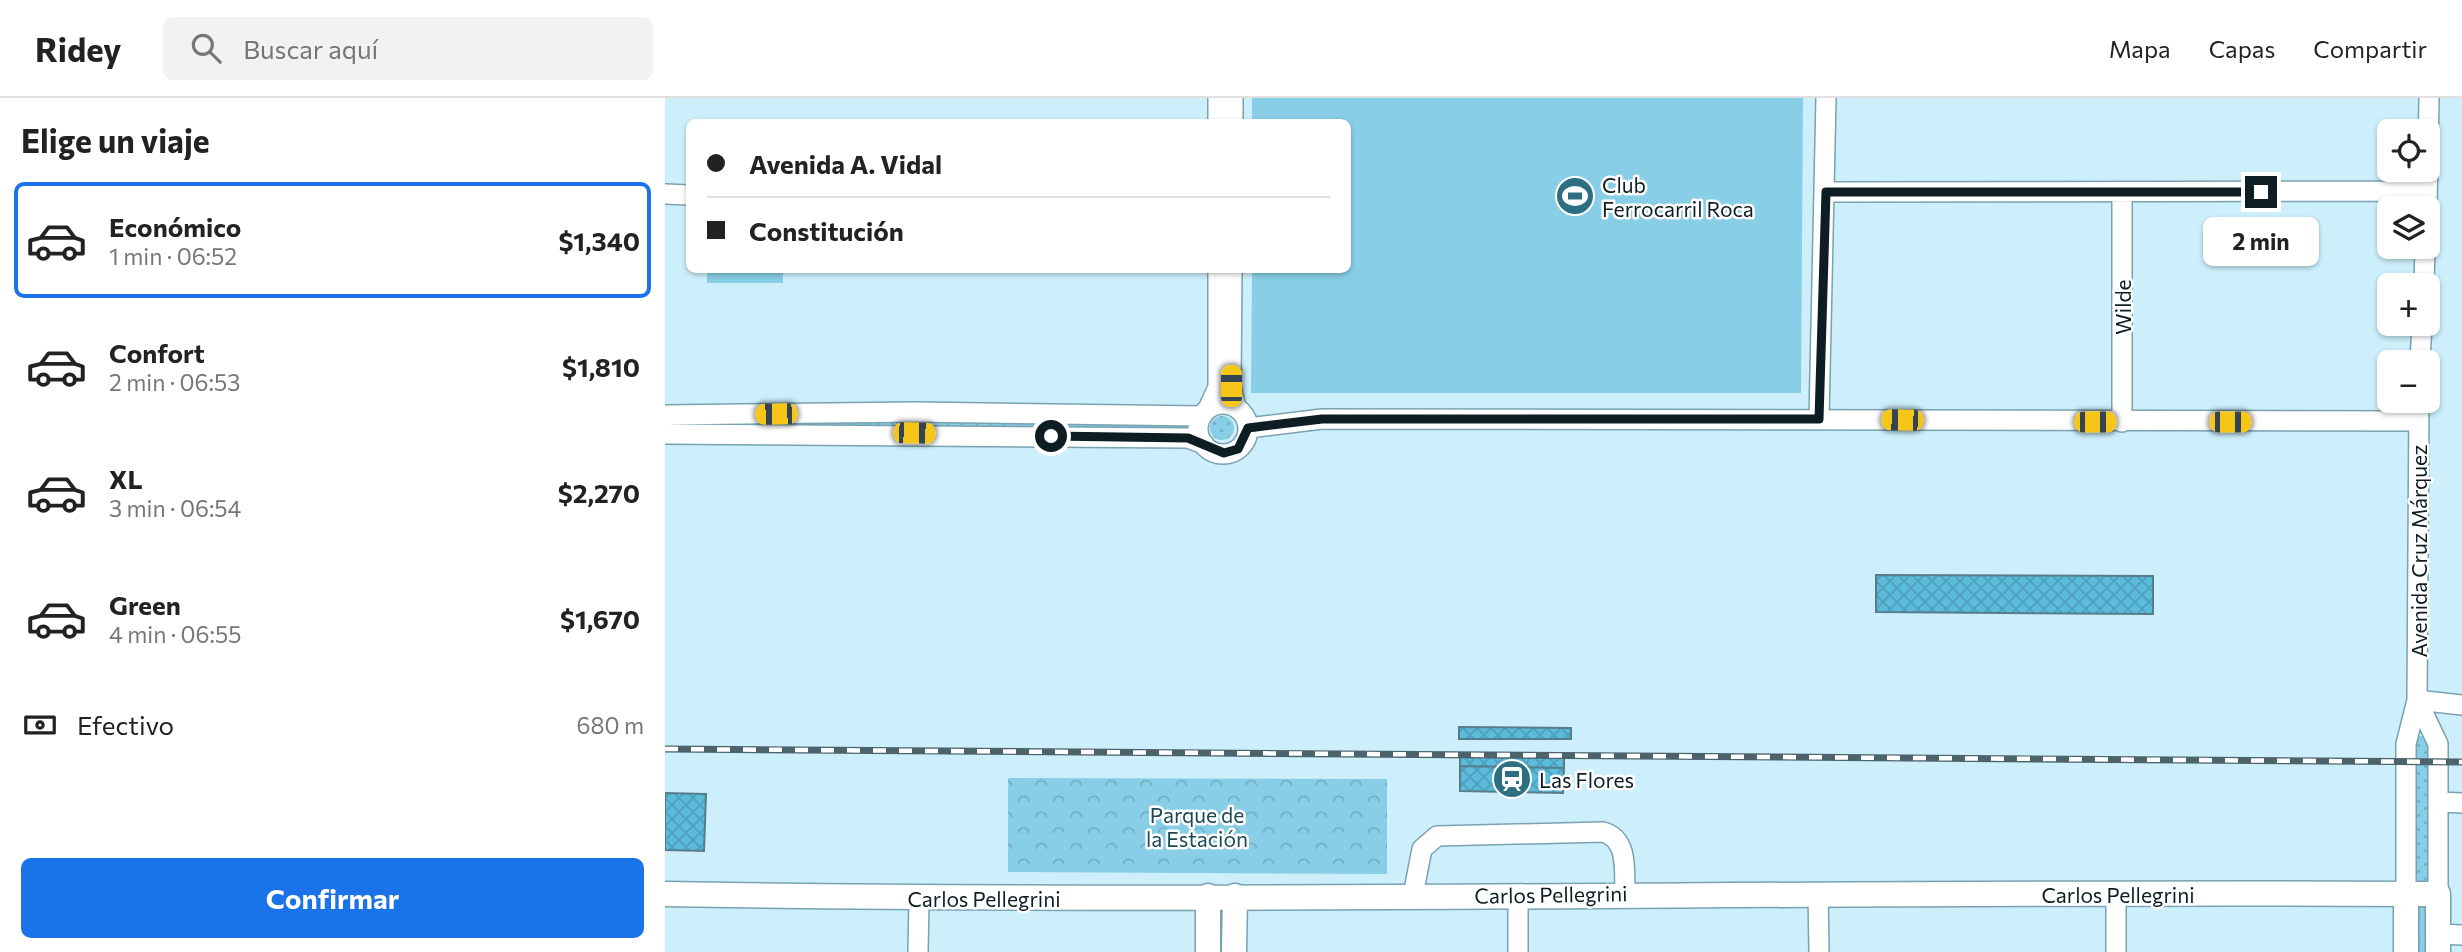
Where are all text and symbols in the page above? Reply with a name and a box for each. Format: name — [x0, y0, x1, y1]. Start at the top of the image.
search box — [163, 17, 653, 80]
text: Ridey — [35, 28, 121, 69]
icon: search — [187, 29, 225, 67]
text: Buscar aquí — [243, 33, 378, 64]
text: Mapa — [2109, 34, 2171, 63]
text: Capas — [2209, 34, 2275, 63]
text: Compartir — [2313, 34, 2427, 63]
map controls — [2377, 119, 2440, 413]
button: locate — [2377, 119, 2440, 182]
text: Elige un viaje — [21, 120, 210, 160]
text: Avenida A. Vidal — [749, 148, 942, 179]
place label: Club Ferrocarril Roca — [1602, 172, 1754, 221]
sports icon: Club Ferrocarril Roca — [1554, 175, 1596, 217]
route end — [2245, 176, 2277, 208]
button: layers — [2377, 196, 2440, 259]
icon: car — [25, 209, 88, 272]
text: Económico — [109, 211, 241, 242]
text: Constitución — [749, 215, 904, 246]
callout: 2 min — [2203, 217, 2319, 266]
text: $1,340 — [558, 225, 640, 256]
text: 2 min — [2232, 227, 2290, 255]
text: 1 min · 06:52 — [109, 242, 237, 270]
button: + — [2377, 273, 2440, 336]
street label: Wilde — [2110, 279, 2135, 335]
icon: car — [25, 335, 88, 398]
text: Confort — [109, 337, 205, 368]
button: − — [2377, 350, 2440, 413]
text: $1,810 — [562, 351, 640, 382]
car — [1221, 365, 1242, 407]
text: 2 min · 06:53 — [109, 368, 240, 396]
car — [755, 403, 798, 425]
car — [1881, 409, 1924, 431]
car — [2075, 412, 2117, 433]
car — [2210, 412, 2252, 433]
route start — [1035, 420, 1067, 452]
car — [893, 422, 936, 444]
street label: Avenida Cruz Márquez — [2406, 444, 2431, 658]
icon: car — [25, 461, 88, 524]
text: XL — [109, 463, 143, 494]
text: $2,270 — [558, 477, 640, 508]
text: 3 min · 06:54 — [109, 494, 241, 522]
icon: car — [25, 587, 88, 650]
text: Green — [109, 589, 181, 620]
text: $1,670 — [560, 603, 640, 634]
text: 4 min · 06:55 — [109, 620, 241, 648]
icon: cash — [21, 706, 59, 744]
text: Efectivo — [77, 709, 174, 740]
text: 680 m — [577, 711, 644, 739]
station icon: Las Flores — [1491, 758, 1533, 800]
place label: Las Flores — [1539, 767, 1634, 792]
park label: Parque de la Estación — [1146, 802, 1248, 851]
button: Confirmar — [21, 858, 644, 938]
street label: Carlos Pellegrini — [1474, 880, 1628, 908]
street label: Carlos Pellegrini — [2041, 882, 2195, 907]
street label: Carlos Pellegrini — [907, 886, 1061, 911]

